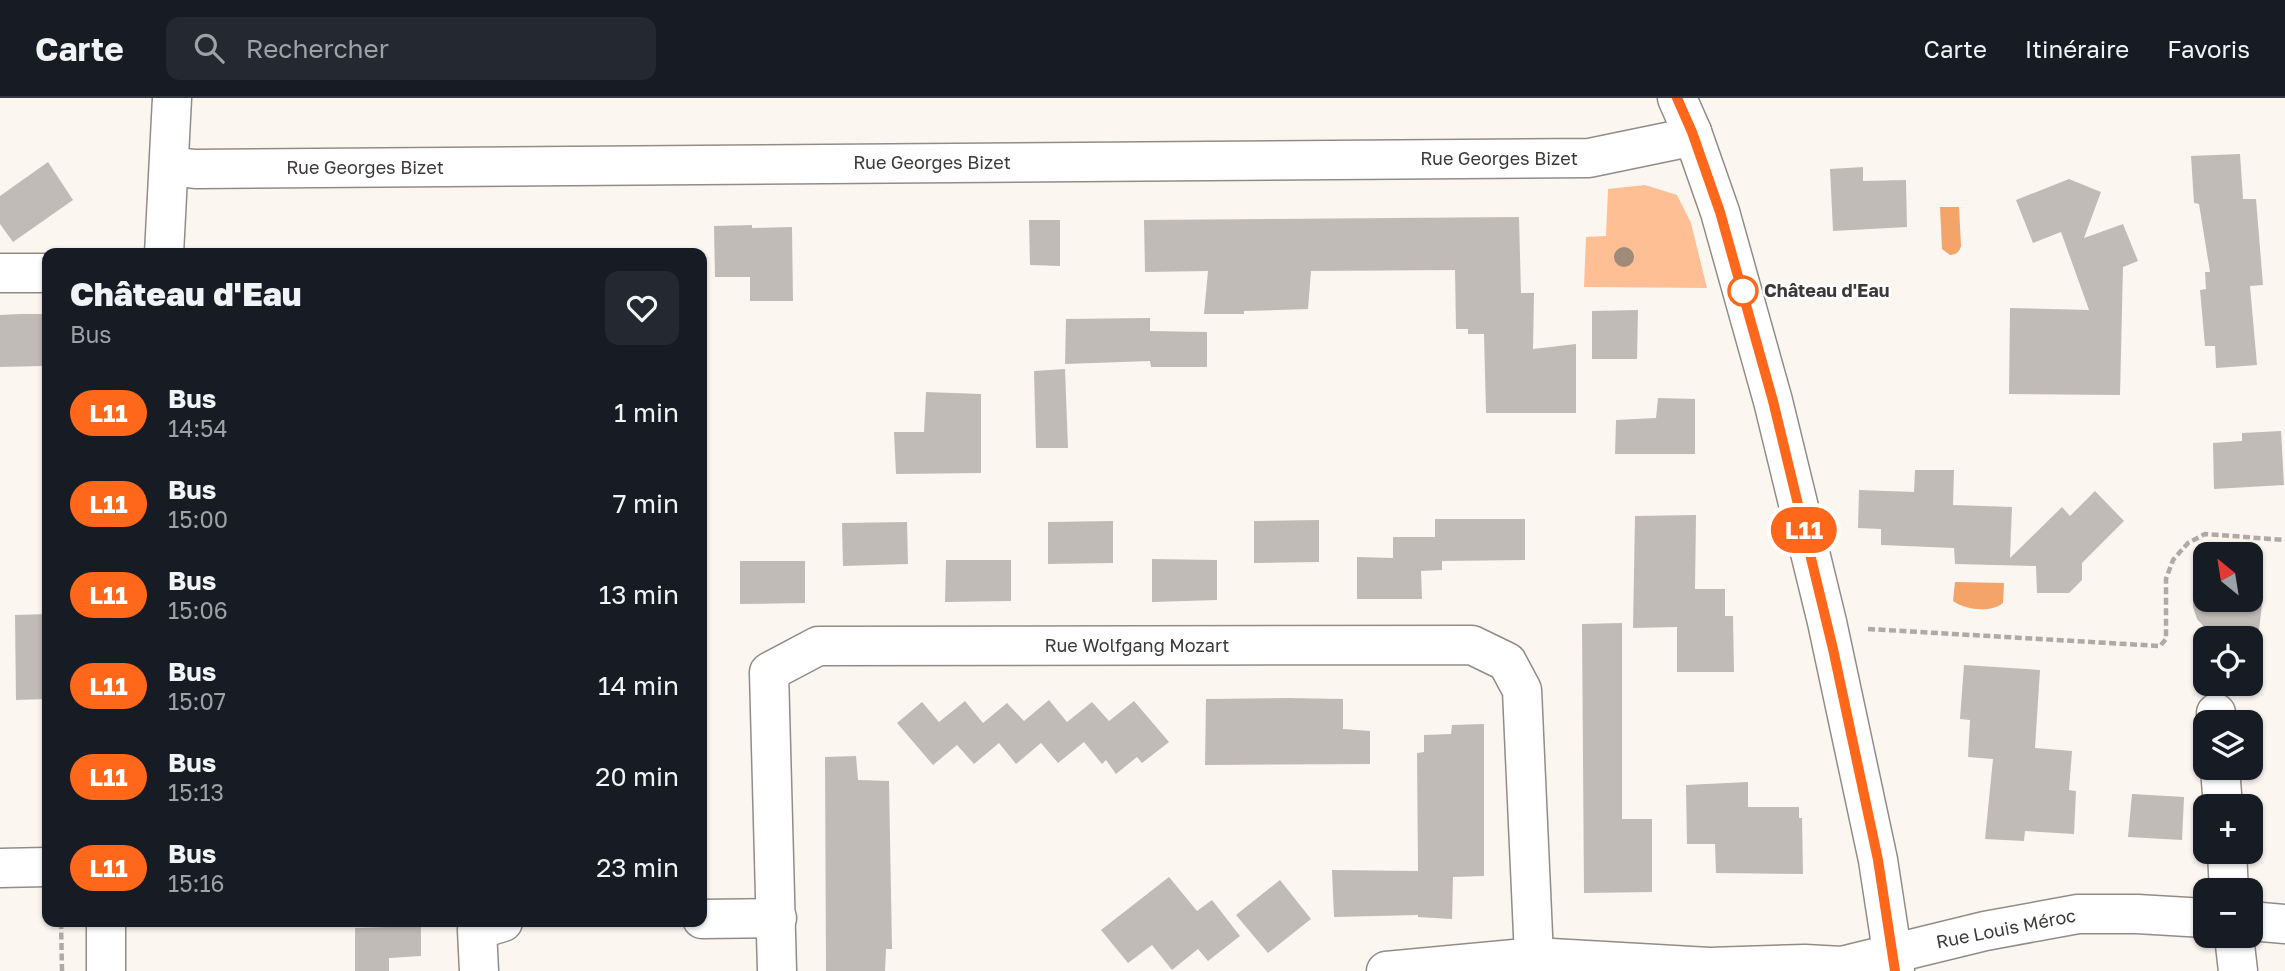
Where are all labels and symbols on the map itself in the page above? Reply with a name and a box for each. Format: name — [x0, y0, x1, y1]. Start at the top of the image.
street label: Rue Georges Bizet — [1420, 147, 1578, 169]
street label: Rue Georges Bizet — [853, 151, 1011, 173]
street label: Rue Georges Bizet — [286, 156, 444, 178]
marker: Château d'Eau — [1728, 276, 1758, 306]
place label: Château d'Eau — [1764, 279, 1889, 301]
line badge: L11 — [1764, 507, 1844, 553]
north arrow — [2193, 542, 2263, 612]
street label: Rue Wolfgang Mozart — [1045, 634, 1229, 656]
street label: Rue Louis Méroc — [1934, 904, 2078, 952]

